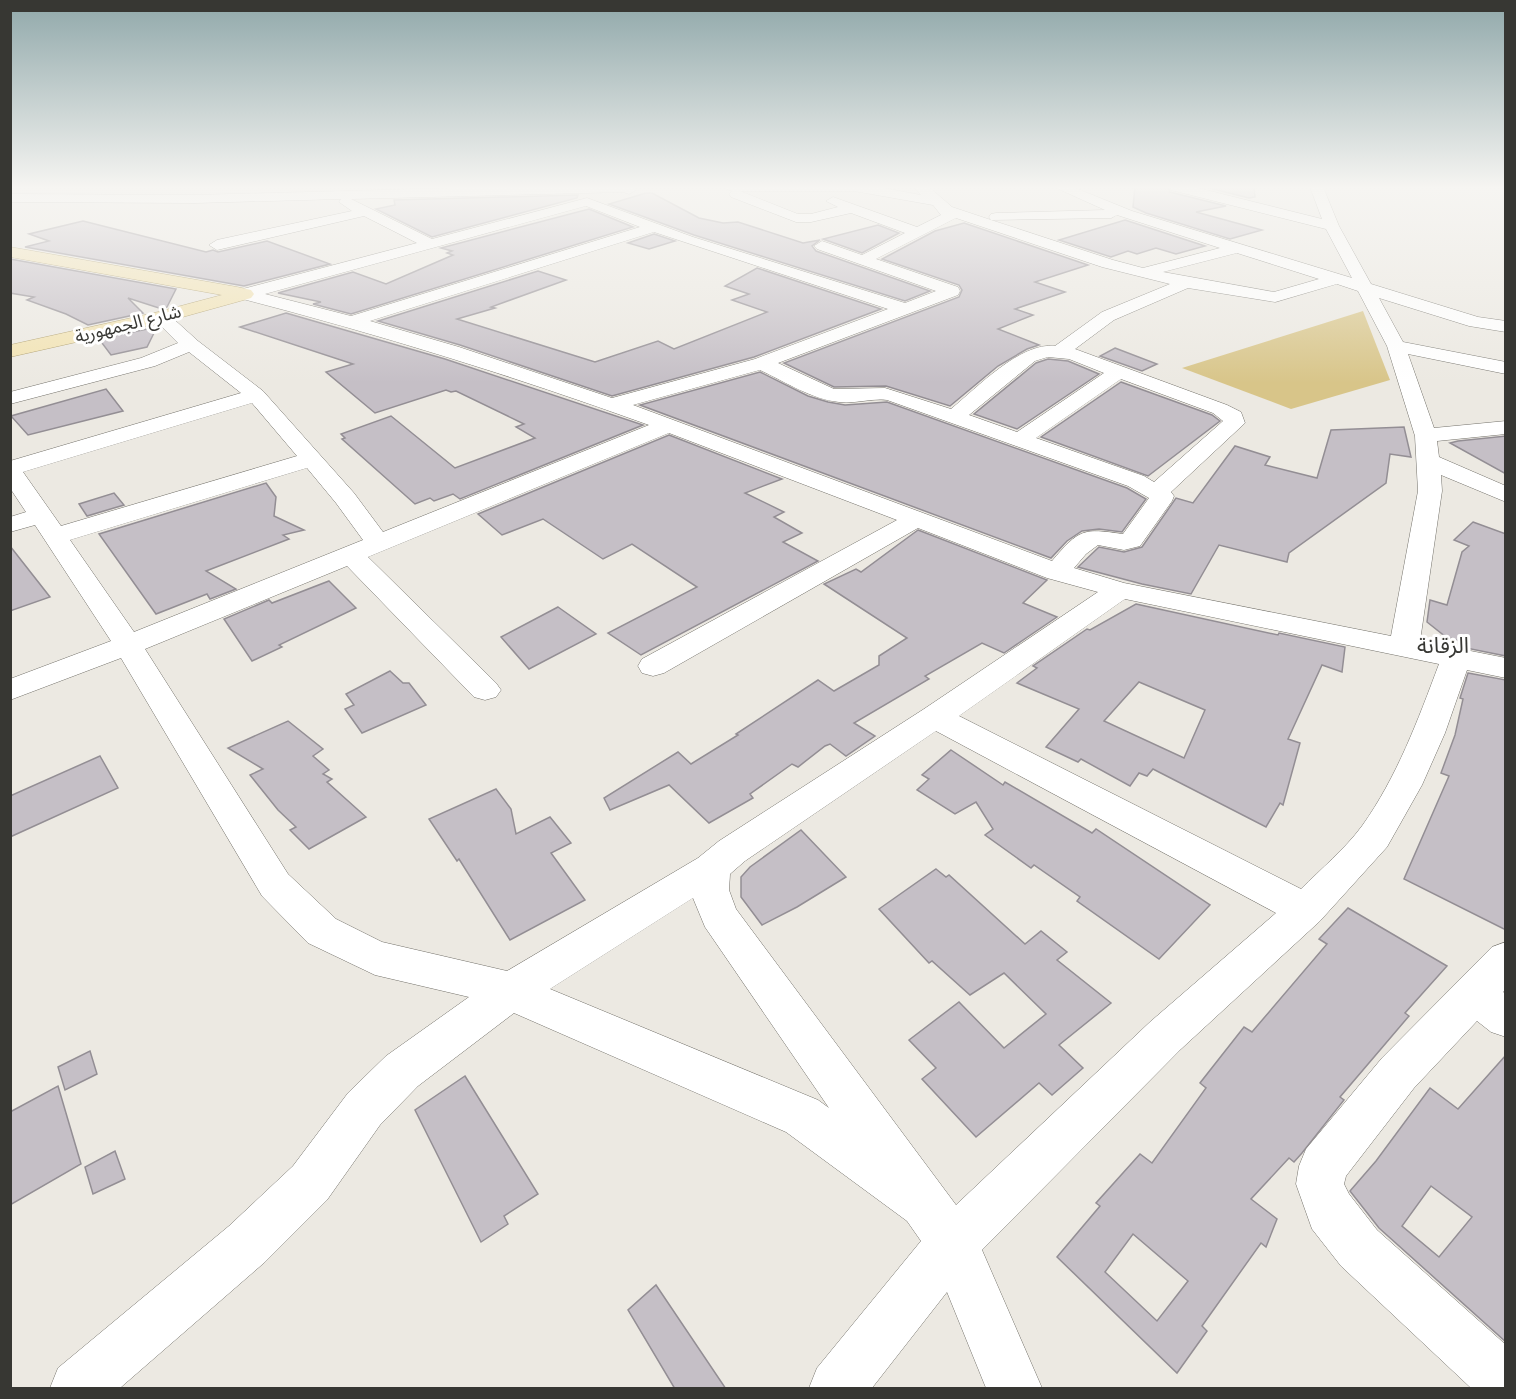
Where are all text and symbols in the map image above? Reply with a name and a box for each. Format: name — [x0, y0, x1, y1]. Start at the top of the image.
street label: شارع الجمهورية — [73, 300, 184, 351]
district label: الزقانة — [1417, 632, 1469, 658]

